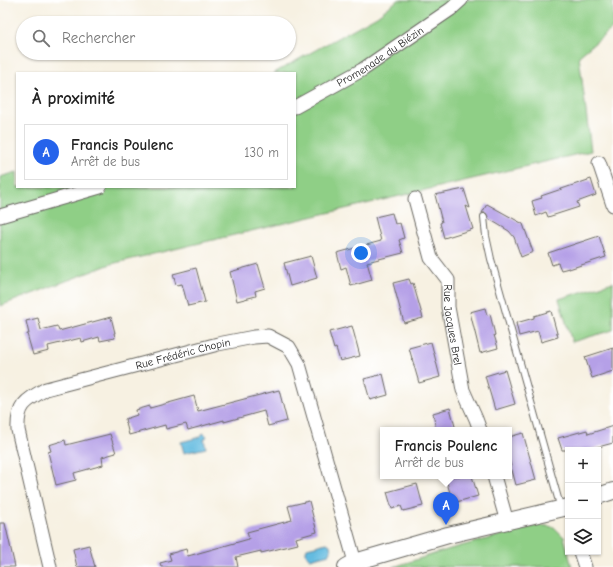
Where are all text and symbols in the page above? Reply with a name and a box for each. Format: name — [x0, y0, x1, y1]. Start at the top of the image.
search box — [16, 16, 296, 60]
street label: Promenade du Biézin — [335, 24, 426, 90]
icon: search — [30, 27, 52, 49]
text: Rechercher — [62, 29, 135, 47]
text: À proximité — [32, 89, 115, 108]
text: Francis Poulenc — [71, 136, 173, 154]
text: A — [42, 145, 50, 160]
text: 130 m — [244, 145, 279, 160]
text: Arrêt de bus — [71, 154, 140, 169]
your location — [351, 243, 371, 263]
street label: Rue Jacques Brel — [441, 284, 464, 366]
street label: Rue Frédéric Chopin — [134, 336, 231, 372]
popup — [380, 427, 512, 479]
text: Francis Poulenc — [395, 437, 497, 455]
map controls — [565, 447, 601, 555]
button: + — [565, 447, 601, 483]
text: Arrêt de bus — [395, 455, 464, 470]
button: − — [565, 483, 601, 519]
pin: A — [433, 492, 459, 525]
button: layers — [565, 519, 601, 555]

